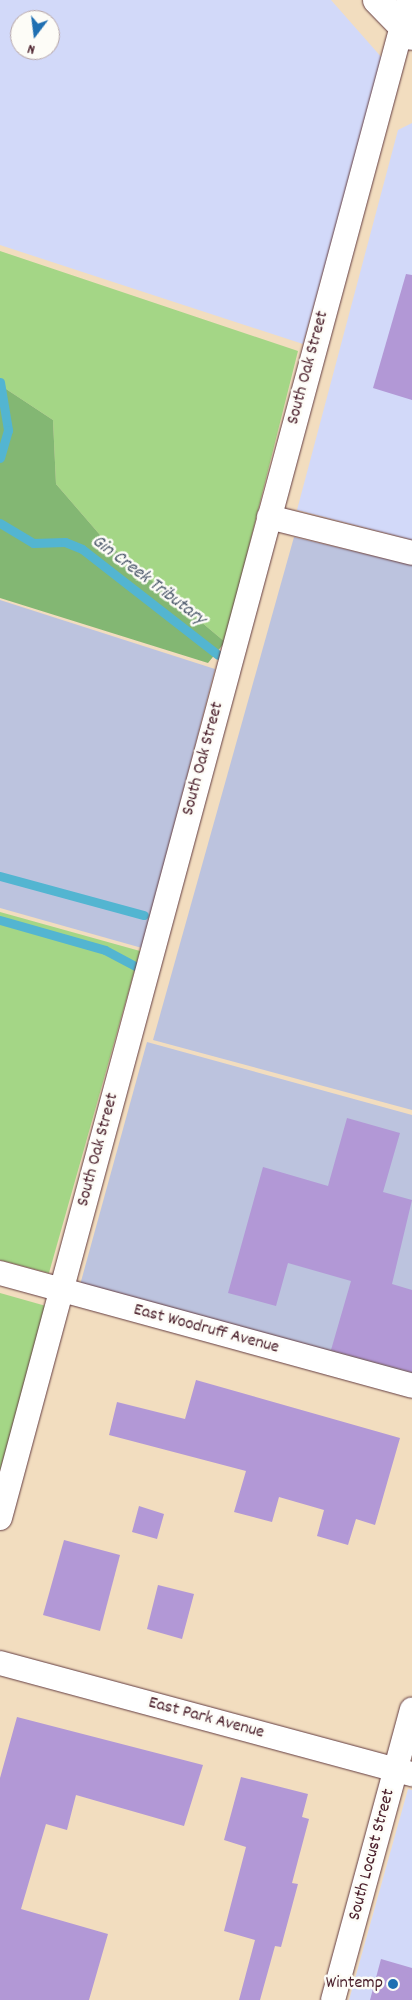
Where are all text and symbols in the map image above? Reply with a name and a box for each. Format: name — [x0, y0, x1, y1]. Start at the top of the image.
north arrow — [10, 10, 60, 60]
text: N — [25, 38, 37, 59]
street label: South Oak Street — [283, 309, 335, 427]
water label: Gin Creek Tributary — [87, 531, 209, 631]
street label: South Oak Street — [178, 700, 230, 818]
street label: South Oak Street — [73, 1091, 125, 1209]
street label: East Woodruff Avenue — [131, 1300, 281, 1360]
street label: East Park Avenue — [146, 1693, 266, 1745]
street label: South Locust Street — [345, 1787, 401, 1923]
place label: Wintemp — [326, 1973, 383, 1995]
marker: Wintemp — [387, 1978, 399, 1990]

